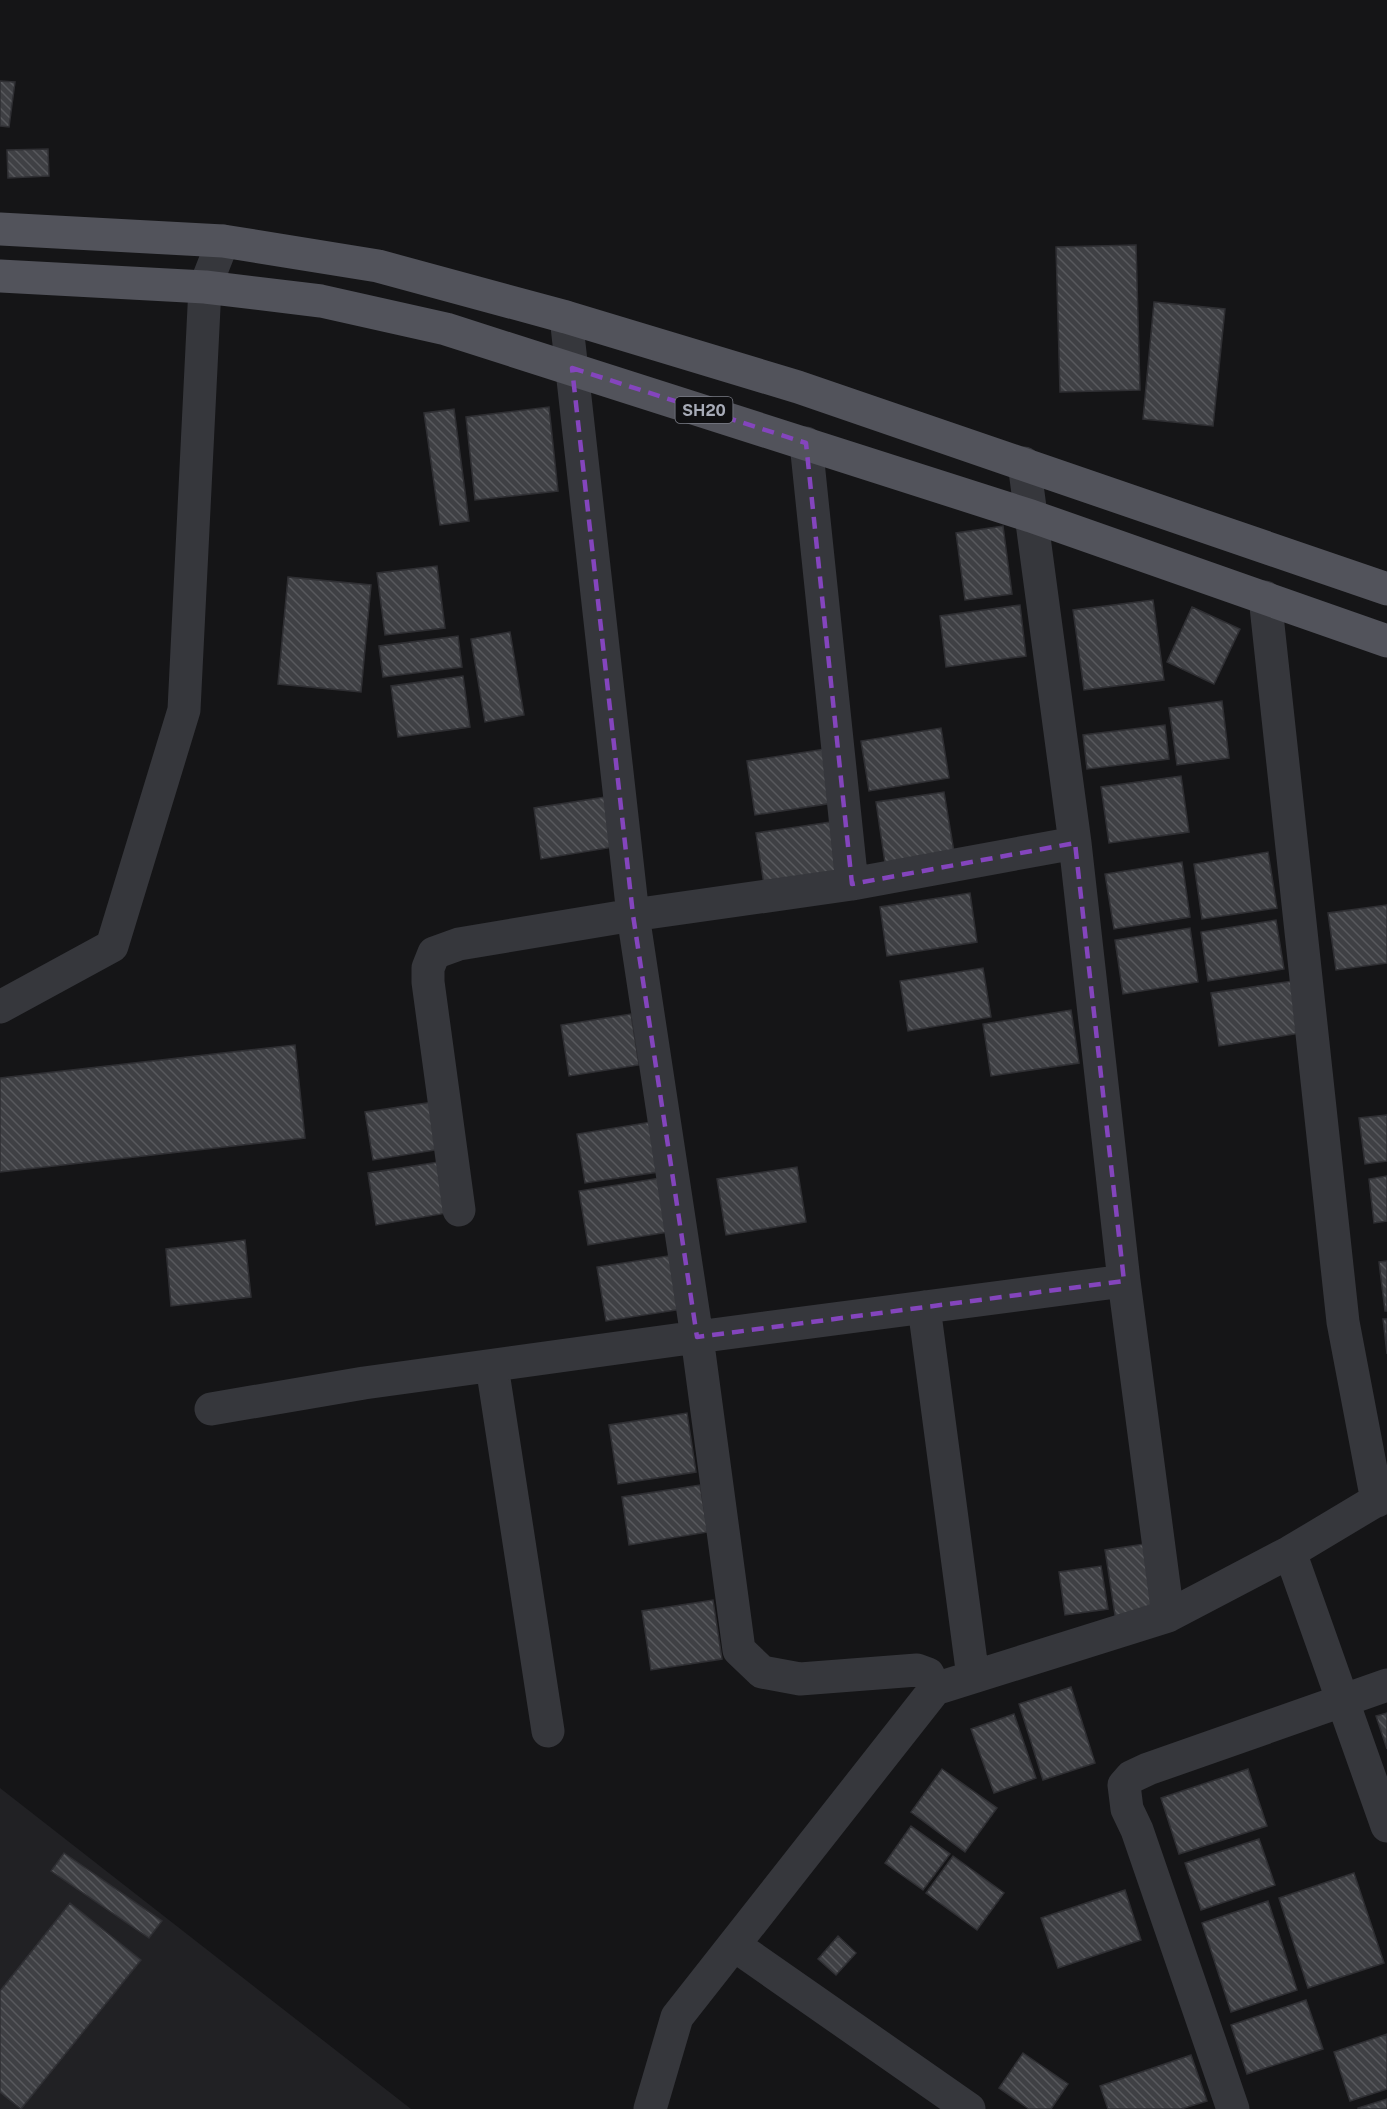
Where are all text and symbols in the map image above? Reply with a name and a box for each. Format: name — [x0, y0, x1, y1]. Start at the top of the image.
road number: SH20 — [676, 397, 732, 423]

